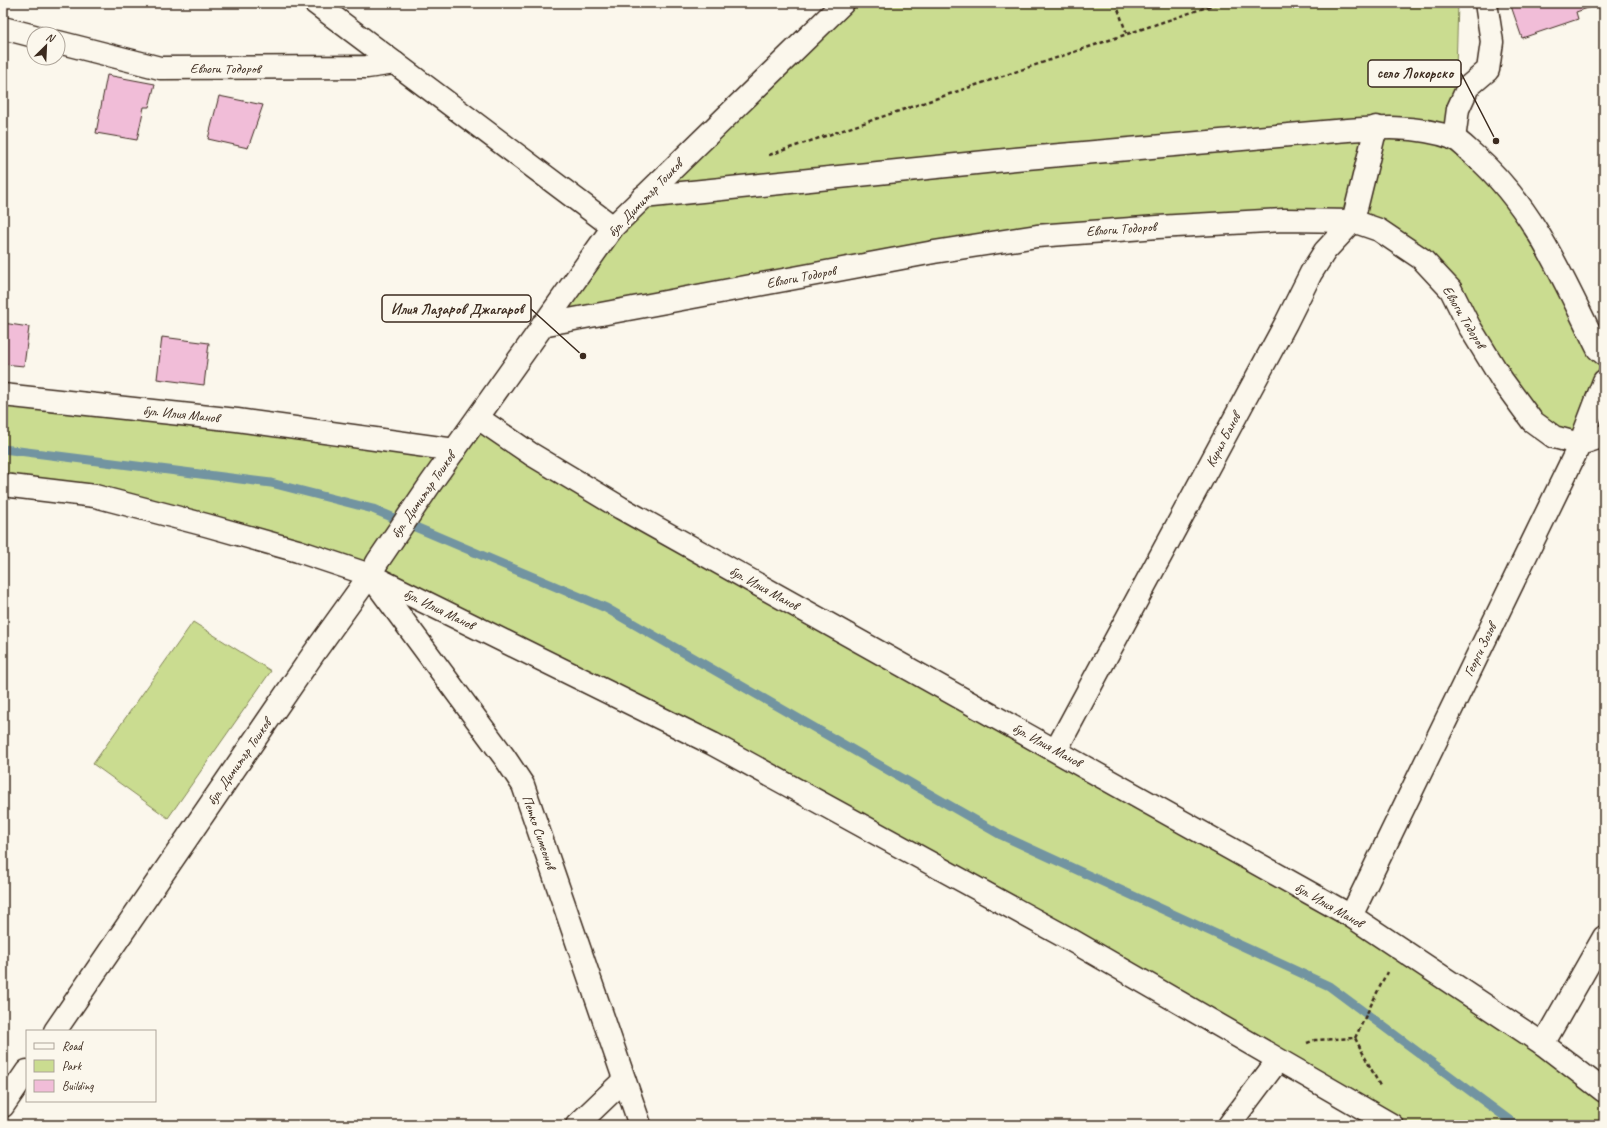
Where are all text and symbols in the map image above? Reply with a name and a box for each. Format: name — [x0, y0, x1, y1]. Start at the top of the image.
north arrow — [26, 26, 66, 66]
text: N — [44, 29, 58, 46]
street label: Евлоги Тодоров — [190, 60, 263, 77]
callout: село Локорско — [1368, 60, 1461, 87]
text: село Локорско — [1377, 64, 1455, 83]
street label: бул. Димитър Тошков — [604, 153, 689, 240]
street label: Евлоги Тодоров — [1086, 218, 1159, 240]
street label: Евлоги Тодоров — [765, 261, 840, 292]
street label: Евлоги Тодоров — [1439, 283, 1491, 354]
callout: Илия Лазаров Джагаров — [382, 295, 531, 322]
text: Илия Лазаров Джагаров — [391, 300, 526, 319]
street label: бул. Илия Манов — [142, 402, 223, 427]
street label: Кирил Банов — [1202, 407, 1246, 470]
street label: бул. Димитър Тошков — [387, 446, 461, 541]
street label: бул. Илия Манов — [726, 562, 804, 615]
street label: бул. Илия Манов — [401, 585, 479, 635]
street label: Георги Зозов — [1460, 617, 1502, 679]
street label: бул. Димитър Тошков — [203, 713, 277, 808]
street label: бул. Илия Манов — [1009, 719, 1087, 772]
street label: Петко Симеонов — [518, 793, 561, 874]
street label: бул. Илия Манов — [1292, 879, 1369, 933]
legend — [26, 1030, 156, 1102]
text: Road — [62, 1038, 84, 1054]
text: Park — [62, 1058, 83, 1074]
text: Building — [62, 1078, 94, 1094]

